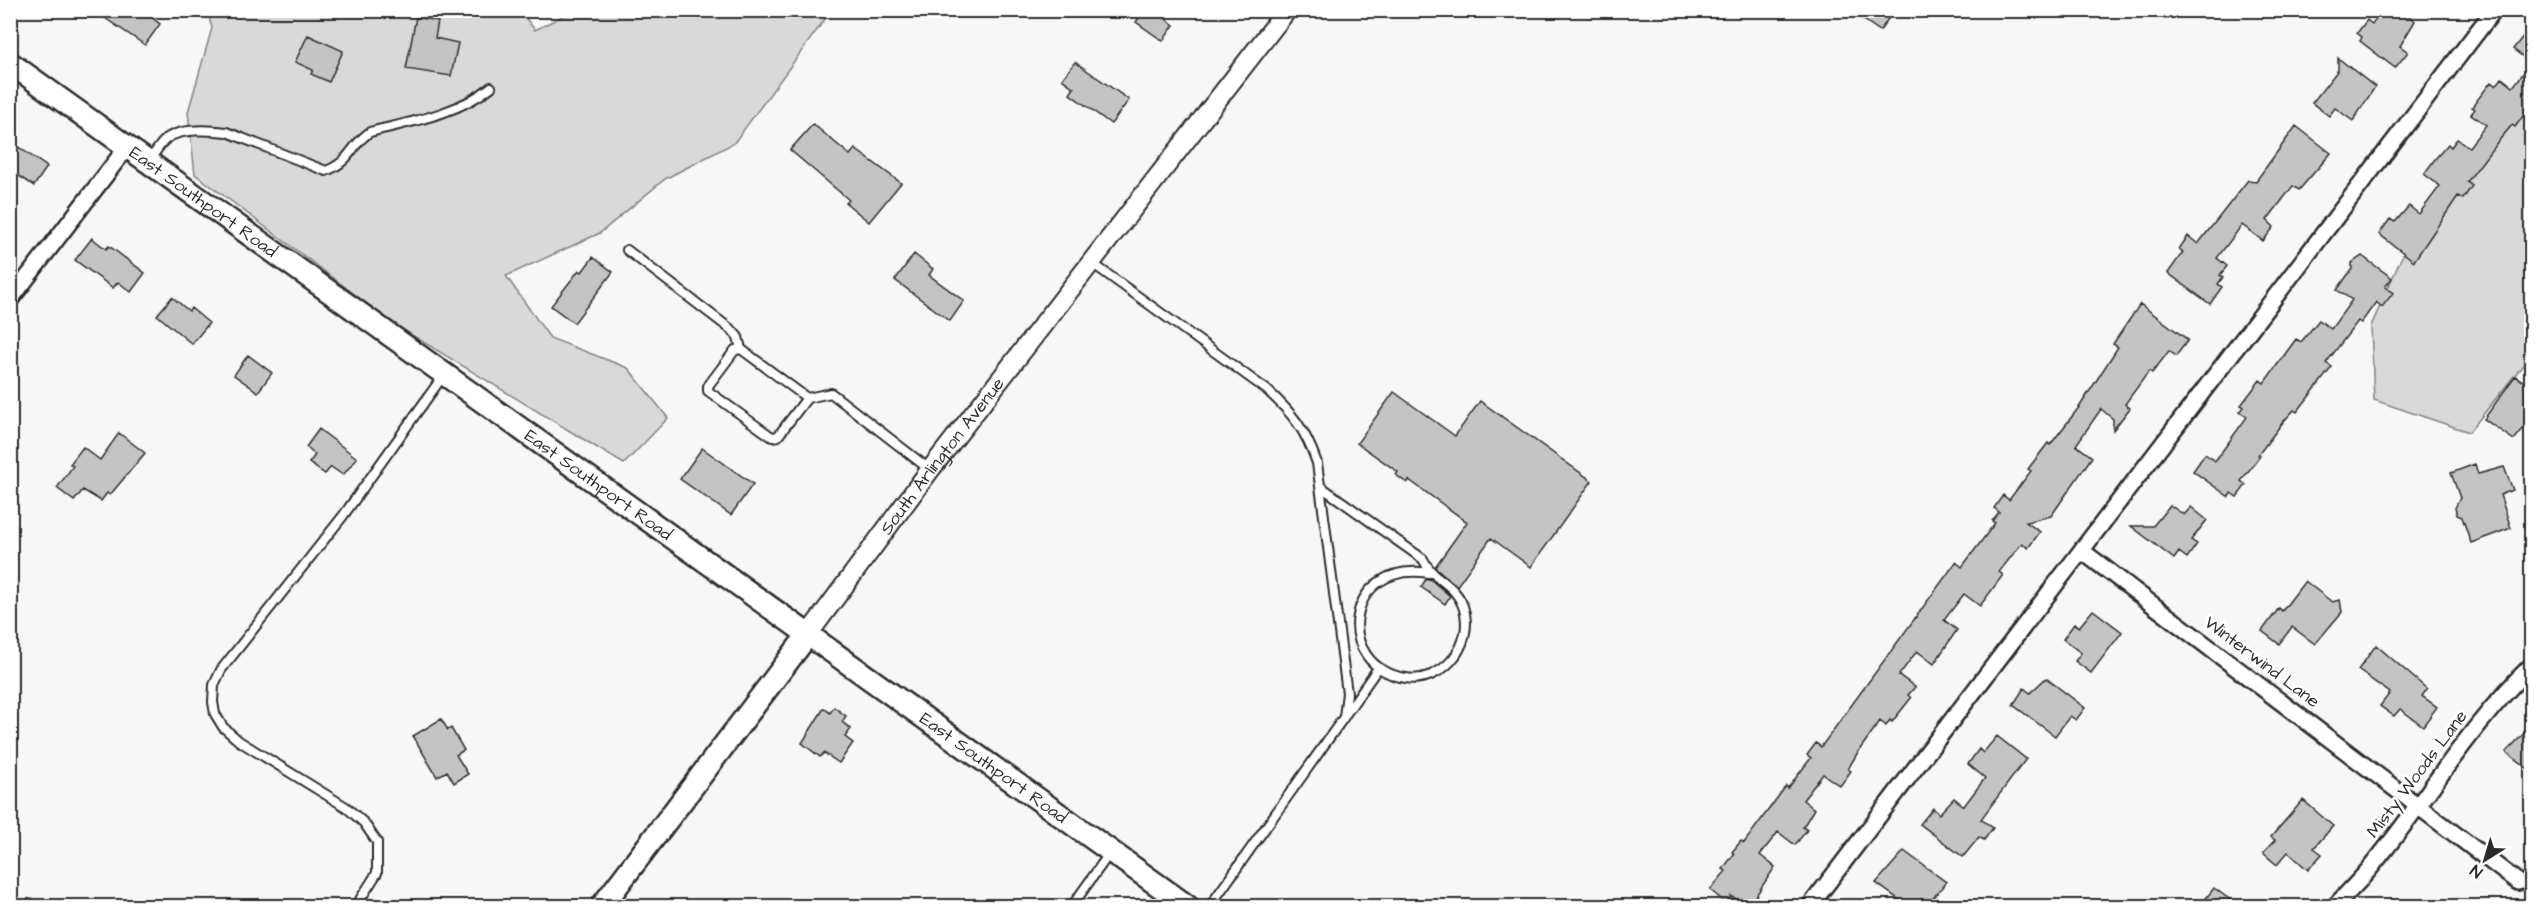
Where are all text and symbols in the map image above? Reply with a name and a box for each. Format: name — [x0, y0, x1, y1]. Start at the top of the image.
street label: East Southport Road — [125, 140, 282, 263]
street label: South Arlington Avenue — [874, 372, 1010, 540]
street label: East Southport Road — [520, 423, 678, 546]
street label: Winterwind Lane — [2199, 610, 2325, 714]
street label: Misty Woods Lane — [2361, 705, 2474, 844]
street label: East Southport Road — [915, 706, 1073, 829]
north arrow — [2455, 830, 2515, 890]
text: N — [2466, 859, 2487, 883]

